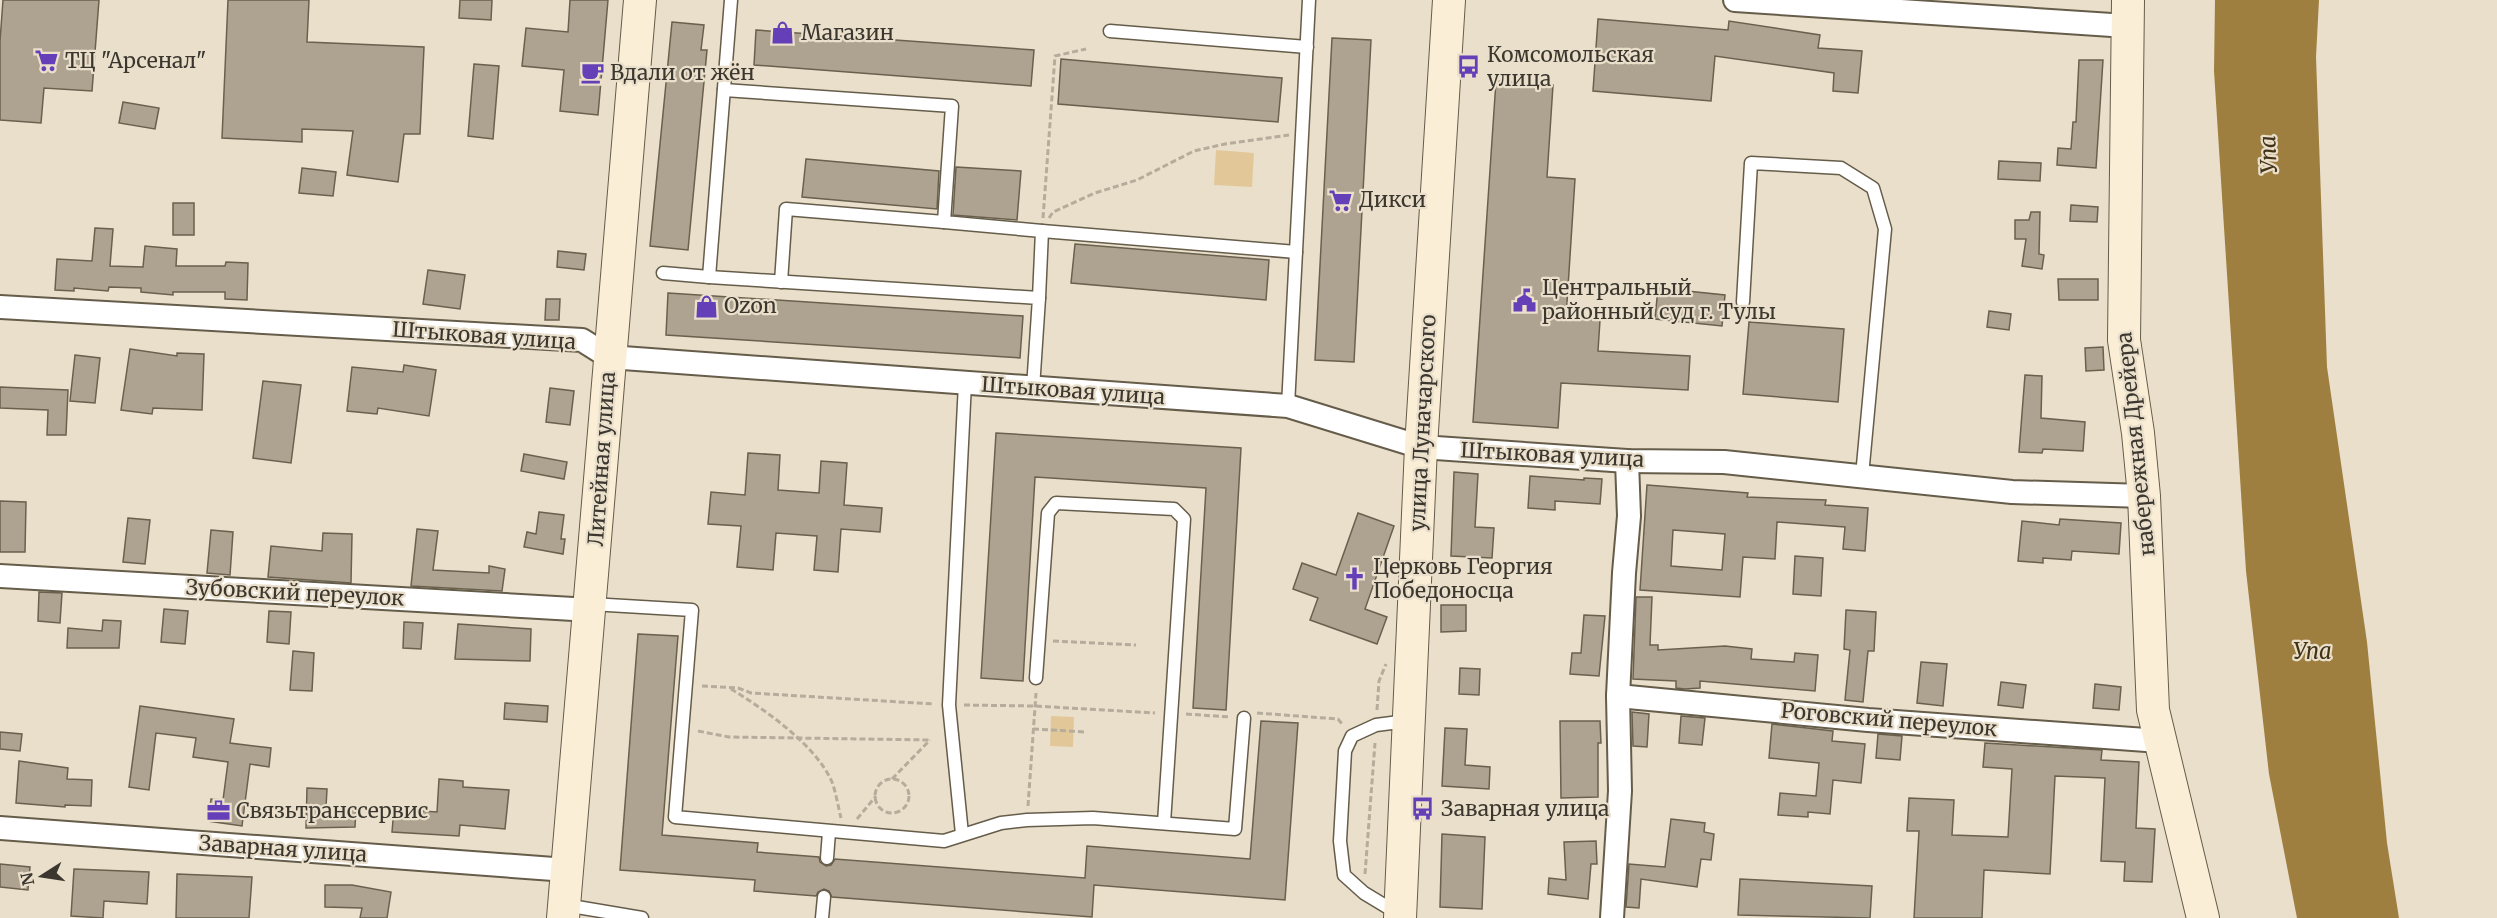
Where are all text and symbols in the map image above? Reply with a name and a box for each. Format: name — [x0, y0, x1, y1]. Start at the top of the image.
place label: Магазин — [801, 19, 894, 46]
shop icon: Магазин — [770, 20, 796, 46]
place label: Комсомольская улица — [1487, 41, 1654, 92]
place label: ТЦ "Арсенал" — [65, 47, 206, 74]
supermarket icon: ТЦ "Арсенал" — [34, 48, 60, 74]
bus stop icon: Комсомольская улица — [1456, 54, 1482, 80]
place label: Вдали от жён — [610, 59, 755, 86]
cafe icon: Вдали от жён — [579, 60, 605, 86]
water label: Упа — [2253, 135, 2283, 175]
place label: Дикси — [1359, 186, 1426, 213]
supermarket icon: Дикси — [1328, 187, 1354, 213]
place label: Центральный районный суд г. Тулы — [1542, 274, 1776, 325]
public building icon: Центральный районный суд г. Тулы — [1511, 287, 1537, 313]
place label: Ozon — [724, 292, 777, 319]
shop icon: Ozon — [693, 293, 719, 319]
street label: улица Луначарского — [1403, 314, 1442, 532]
street label: Штыковая улица — [391, 316, 577, 355]
street label: набережная Дрейера — [2110, 331, 2161, 557]
street label: Литейная улица — [582, 371, 621, 547]
street label: Штыковая улица — [980, 371, 1166, 410]
street label: Штыковая улица — [1459, 436, 1645, 473]
place label: Церковь Георгия Победоносца — [1373, 553, 1553, 604]
church icon: Церковь Георгия Победоносца — [1342, 566, 1368, 592]
street label: Зубовский переулок — [185, 573, 405, 612]
water label: Упа — [2292, 637, 2332, 665]
street label: Роговский переулок — [1780, 697, 1998, 742]
place label: Заварная улица — [1441, 795, 1609, 822]
bus stop icon: Заварная улица — [1410, 796, 1436, 822]
place label: Связьтранссервис — [236, 797, 428, 824]
office icon: Связьтранссервис — [205, 798, 231, 824]
street label: Заварная улица — [198, 829, 368, 868]
north arrow — [12, 846, 72, 906]
text: N — [16, 871, 38, 887]

